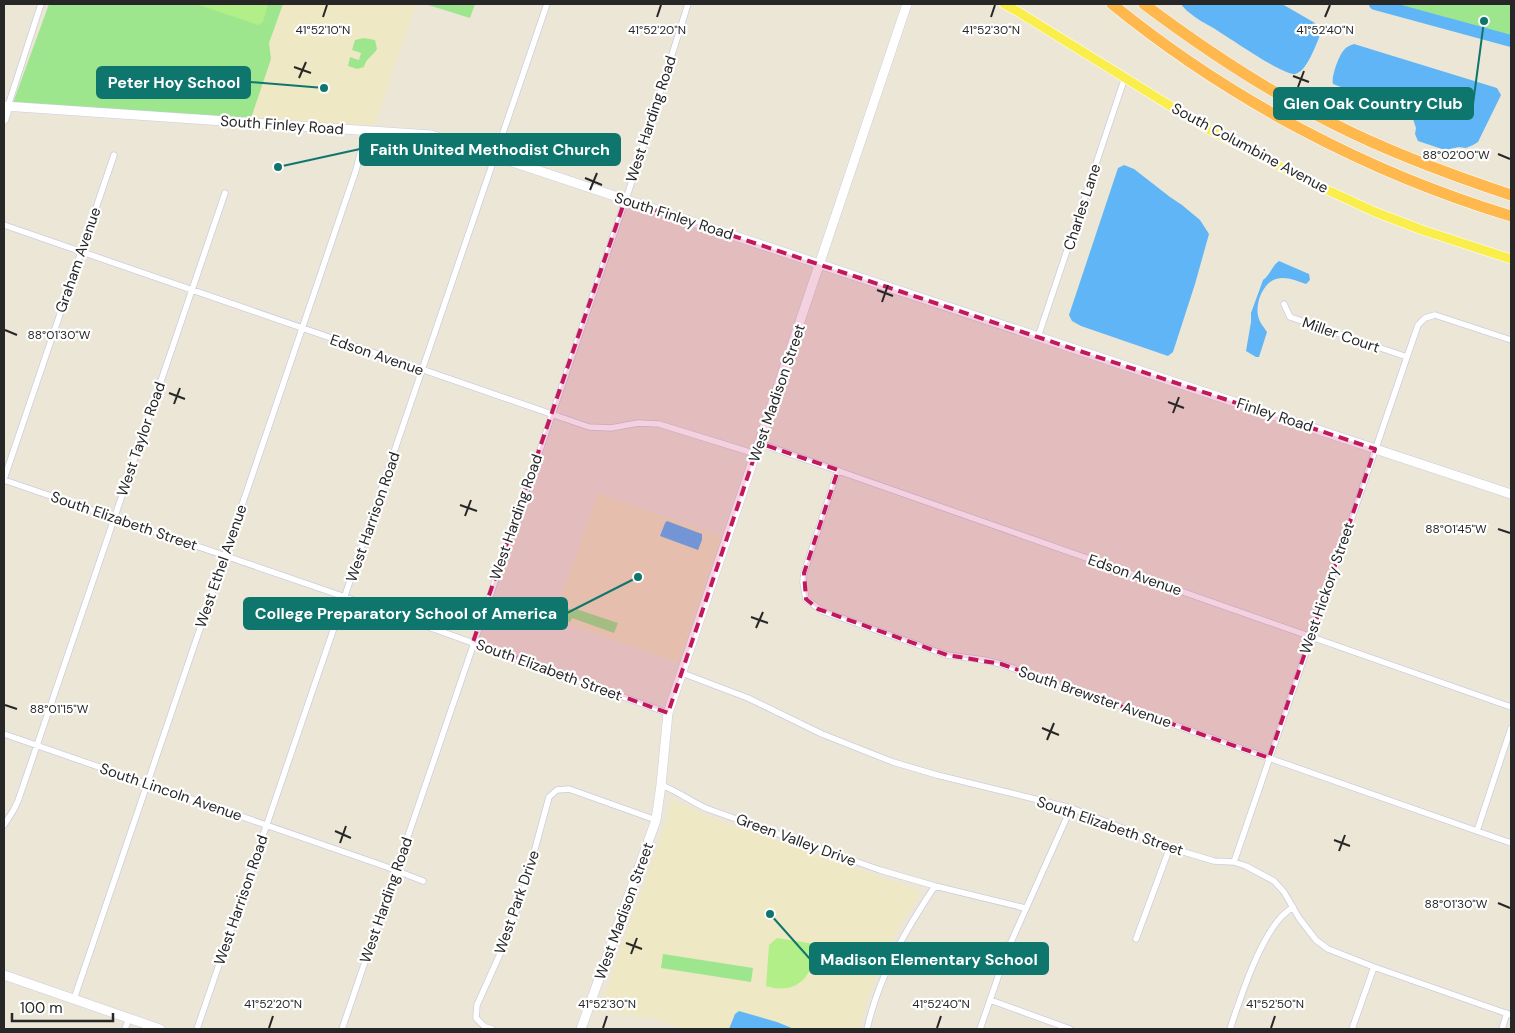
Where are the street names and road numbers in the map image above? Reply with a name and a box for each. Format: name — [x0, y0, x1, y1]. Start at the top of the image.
street label: West Harding Road — [621, 53, 681, 185]
street label: South Columbine Avenue — [1168, 98, 1332, 198]
street label: South Finley Road — [220, 111, 344, 139]
street label: Charles Lane — [1059, 161, 1105, 253]
street label: South Finley Road — [612, 187, 736, 245]
street label: Graham Avenue — [51, 205, 105, 315]
street label: Miller Court — [1300, 312, 1382, 358]
street label: West Madison Street — [744, 321, 810, 465]
street label: Edson Avenue — [327, 330, 427, 380]
street label: West Taylor Road — [112, 379, 170, 499]
street label: Finley Road — [1234, 393, 1316, 437]
street label: West Harrison Road — [341, 449, 405, 585]
street label: West Harding Road — [485, 451, 547, 583]
street label: South Elizabeth Street — [48, 487, 200, 556]
street label: West Ethel Avenue — [191, 502, 251, 630]
street label: West Hickory Street — [1295, 519, 1359, 657]
street label: Edson Avenue — [1085, 550, 1185, 600]
street label: South Elizabeth Street — [473, 634, 625, 706]
street label: South Brewster Avenue — [1016, 661, 1174, 733]
street label: South Lincoln Avenue — [97, 758, 245, 826]
street label: South Elizabeth Street — [1034, 792, 1186, 861]
street label: Green Valley Drive — [733, 809, 859, 871]
street label: West Harrison Road — [209, 832, 273, 968]
street label: West Harding Road — [355, 834, 417, 966]
street label: West Madison Street — [590, 840, 658, 982]
street label: West Park Drive — [490, 847, 544, 957]

